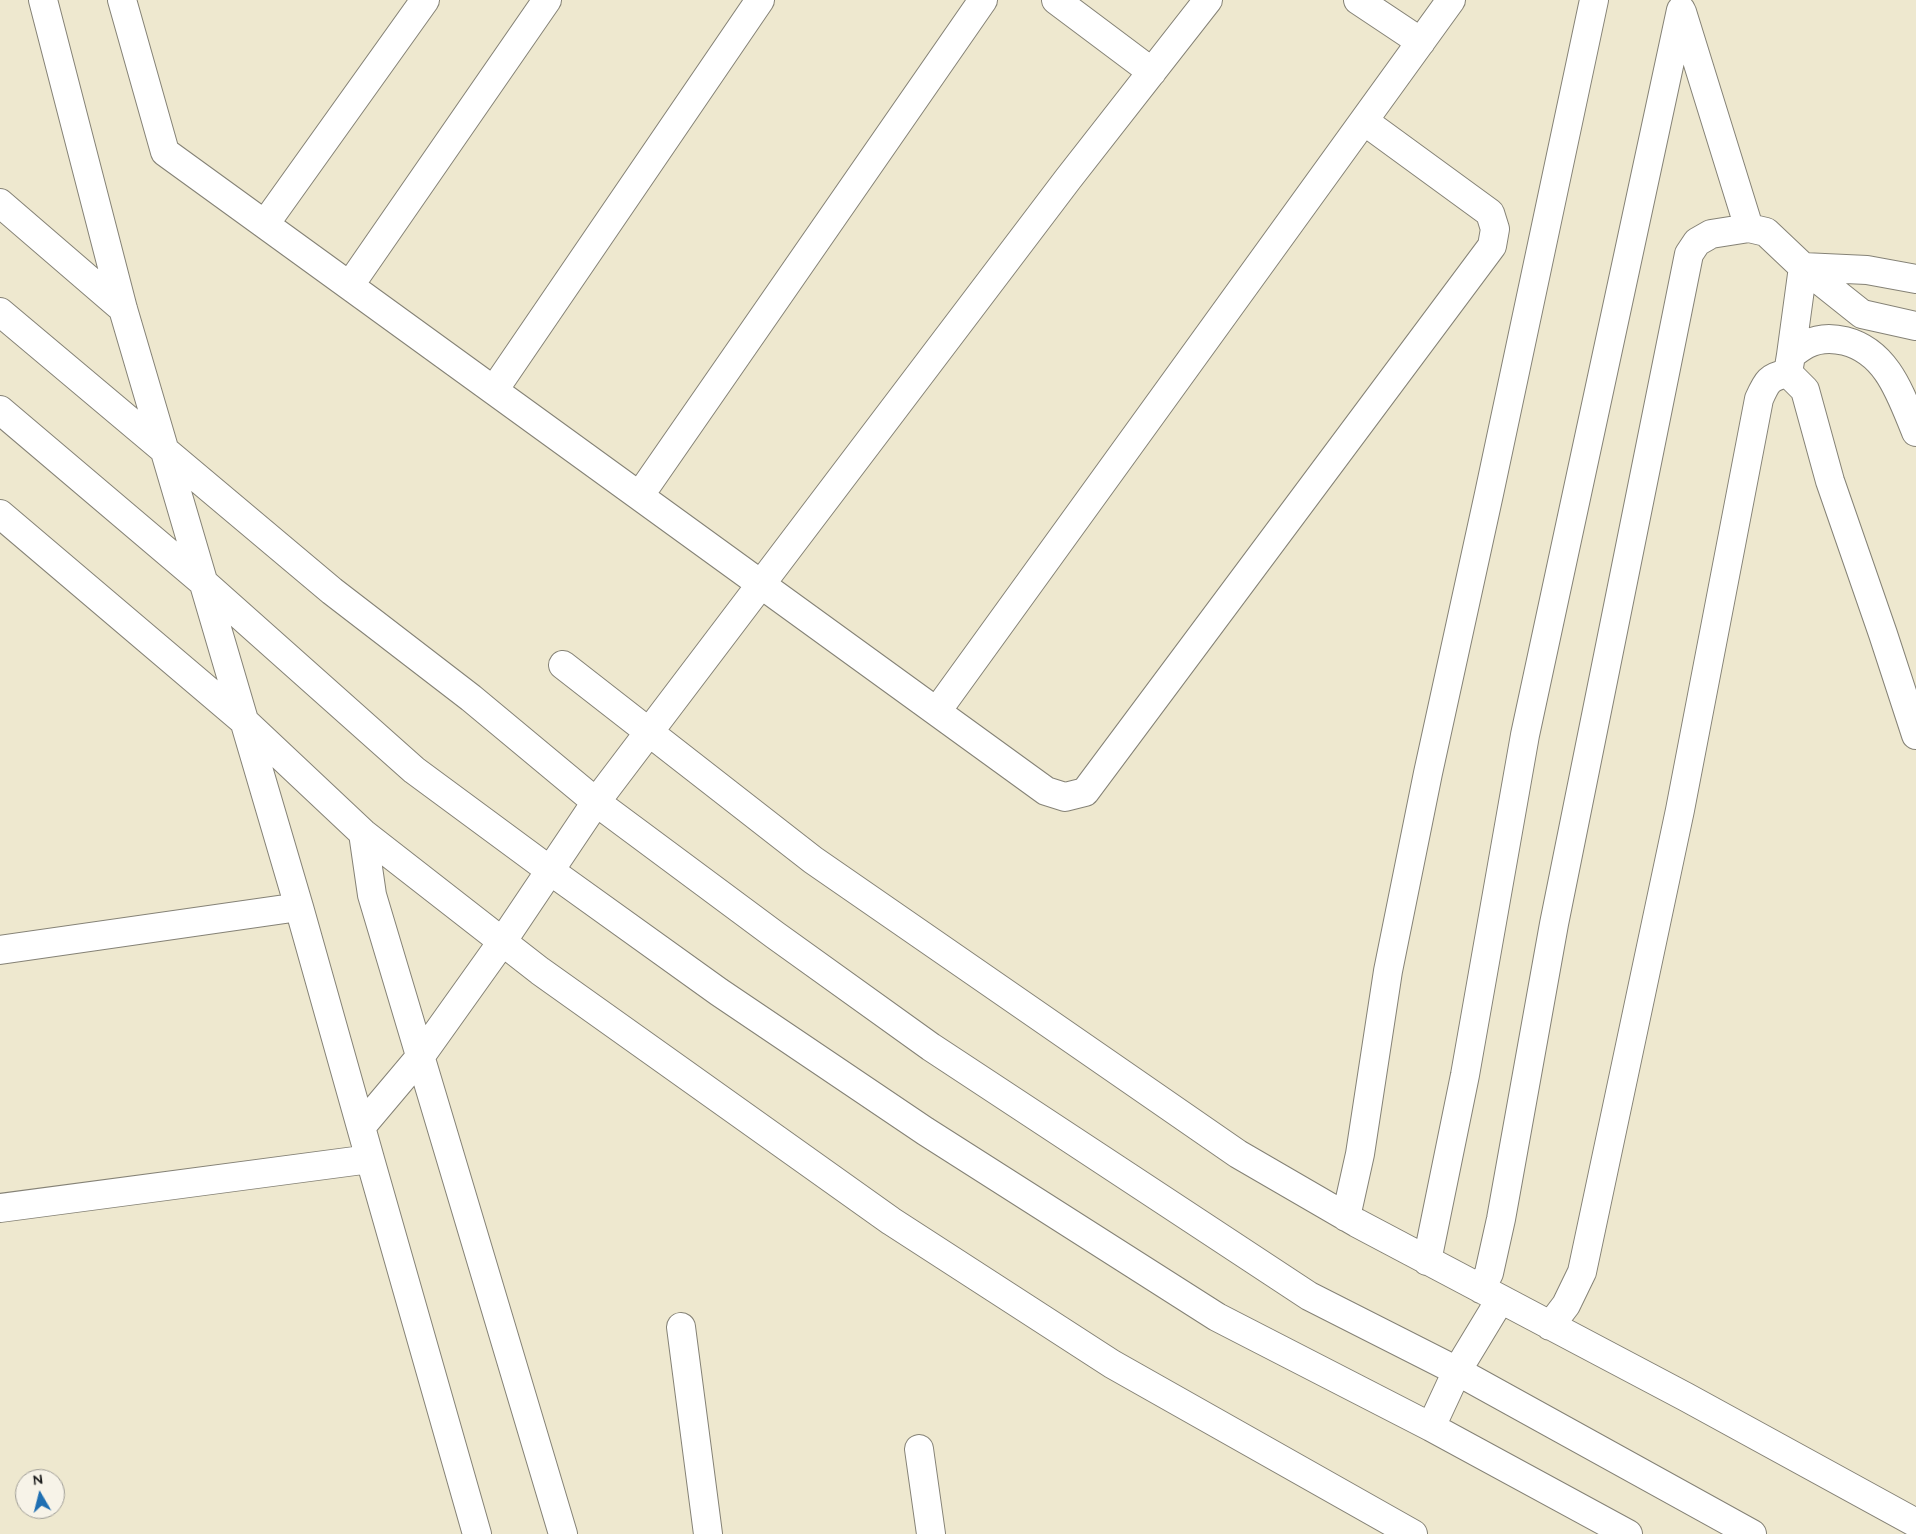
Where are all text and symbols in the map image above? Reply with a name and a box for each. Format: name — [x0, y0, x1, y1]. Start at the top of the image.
north arrow — [15, 1469, 65, 1519]
text: N — [32, 1470, 44, 1491]

